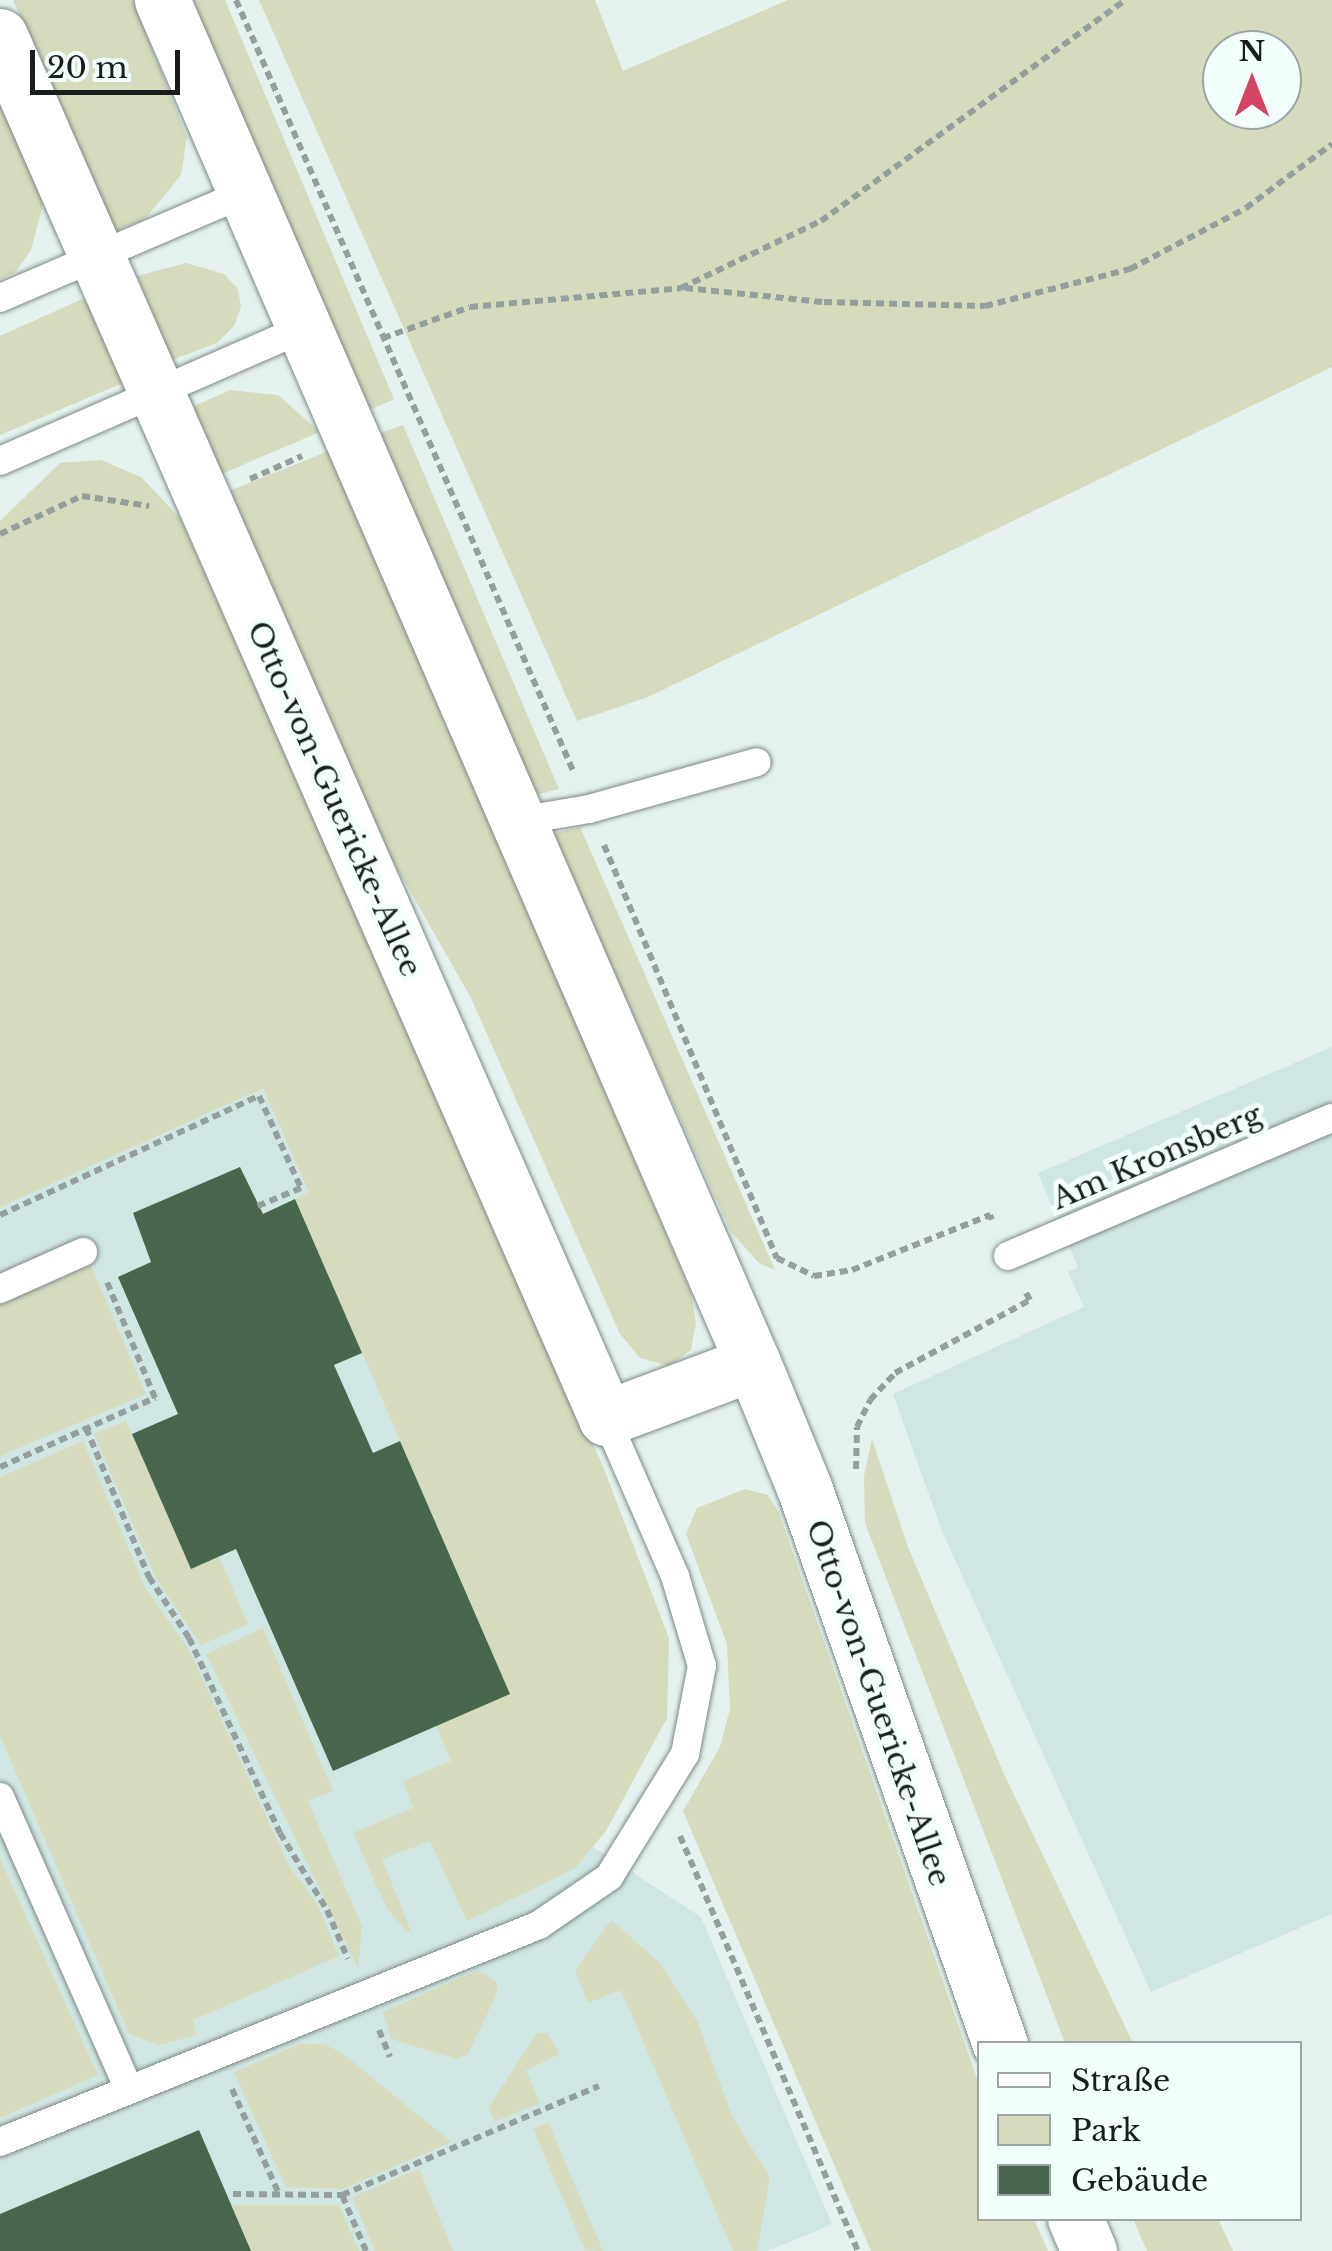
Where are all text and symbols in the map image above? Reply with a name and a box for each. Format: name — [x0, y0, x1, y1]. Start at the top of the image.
scale bar — [35, 30, 185, 92]
north arrow — [1202, 30, 1302, 130]
text: N — [1239, 34, 1265, 69]
text: 20 m — [47, 49, 128, 86]
street label: Otto-von-Guericke-Allee — [239, 616, 429, 982]
street label: Am Kronsberg — [1047, 1097, 1267, 1217]
street label: Otto-von-Guericke-Allee — [798, 1515, 958, 1891]
legend — [977, 2041, 1302, 2221]
text: Straße — [1071, 2062, 1170, 2099]
text: Park — [1071, 2112, 1141, 2149]
text: Gebäude — [1071, 2162, 1208, 2199]

